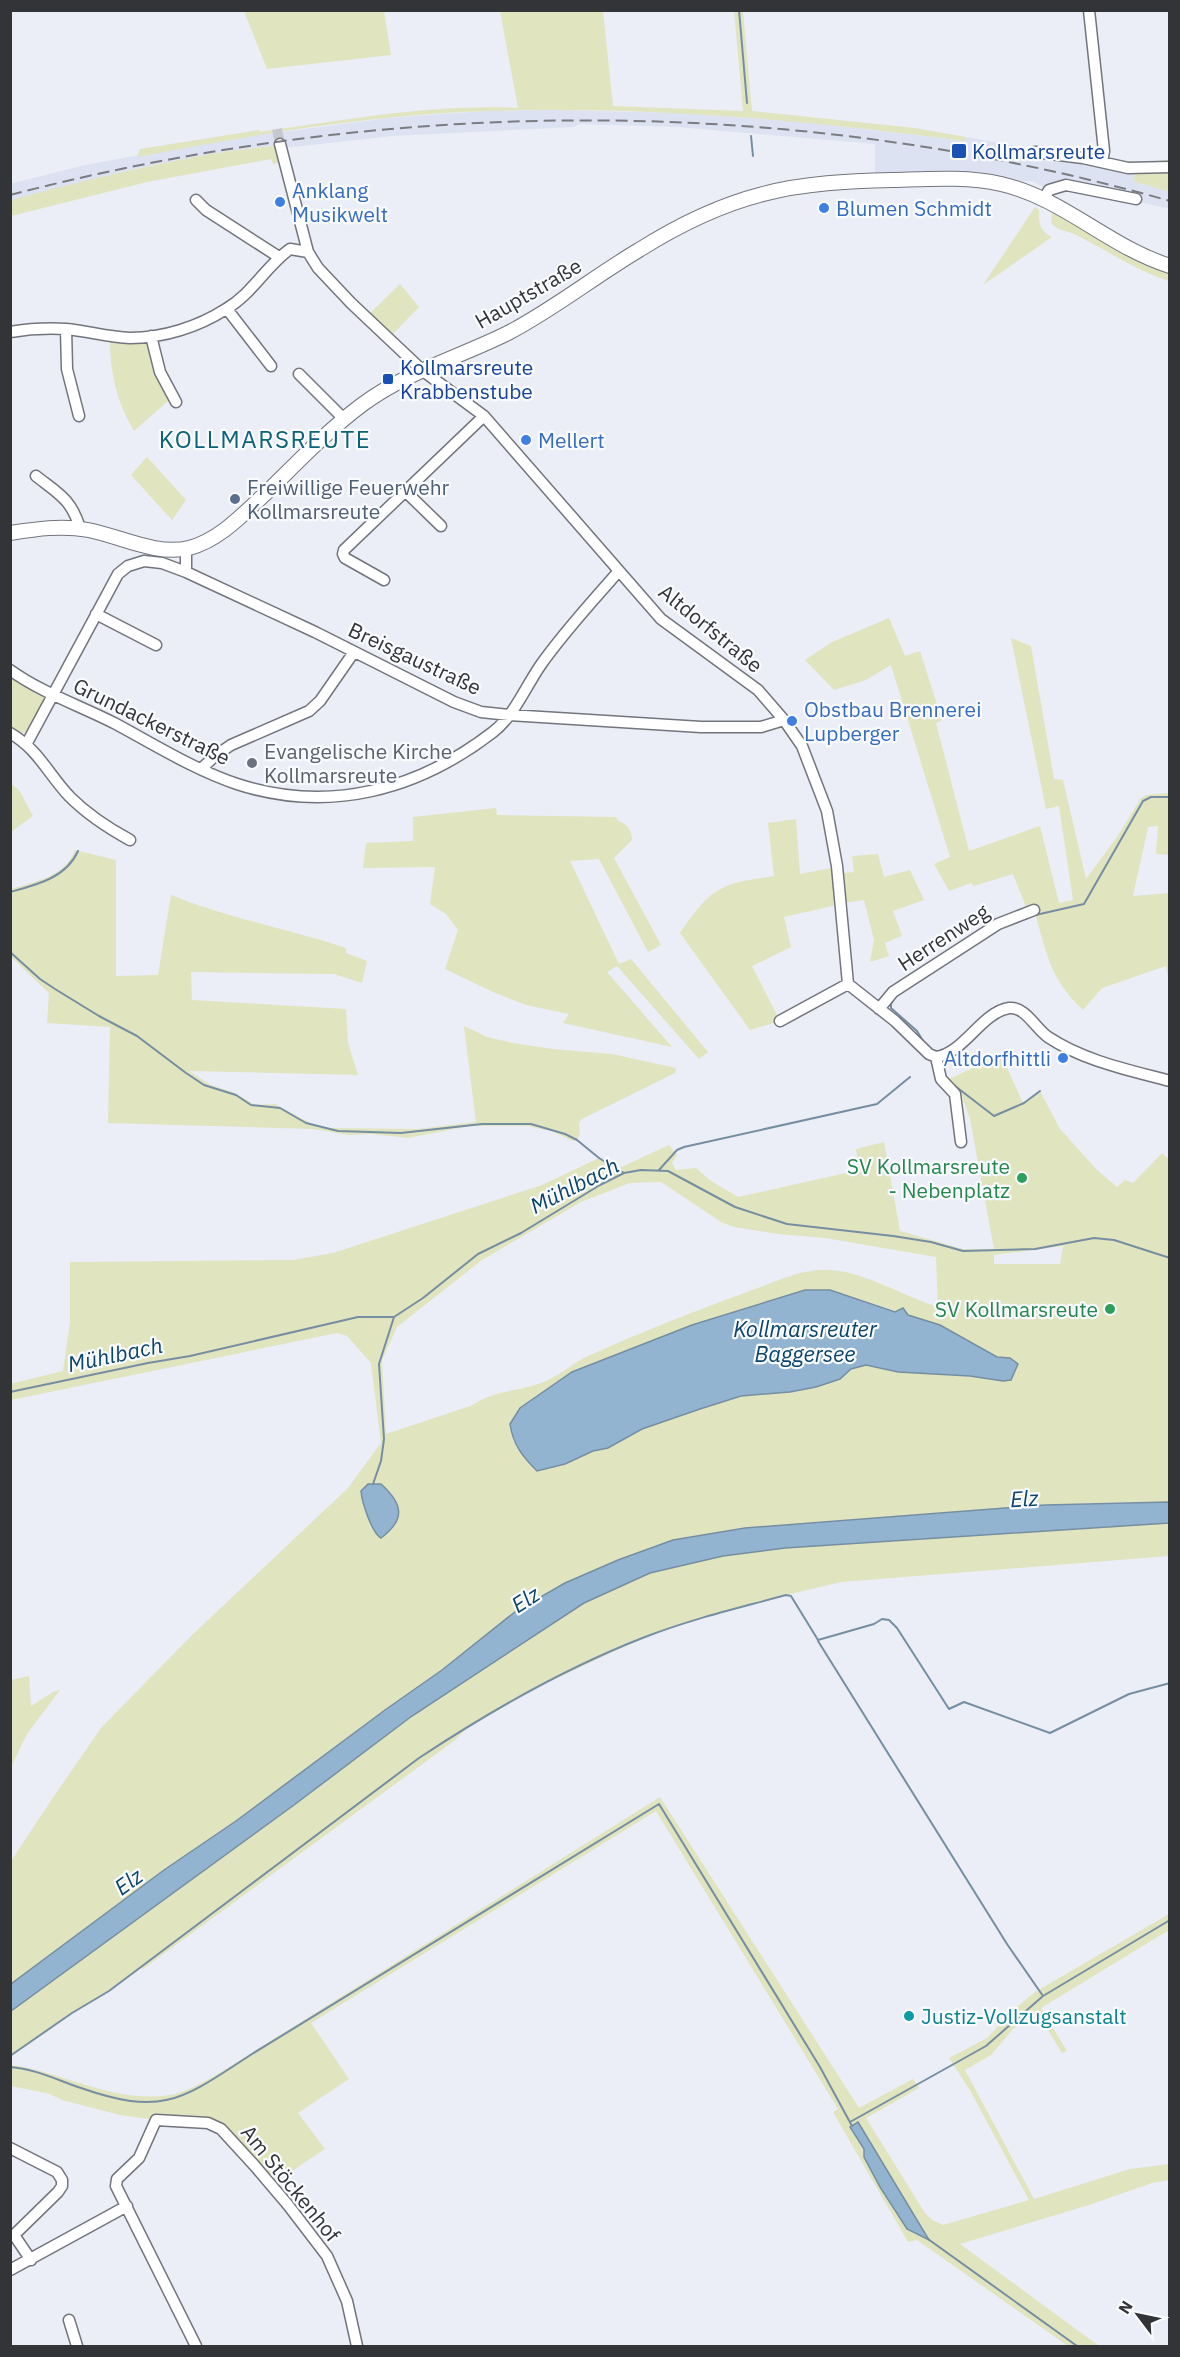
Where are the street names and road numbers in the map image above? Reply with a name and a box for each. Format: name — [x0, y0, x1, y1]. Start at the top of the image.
street label: Hauptstraße — [470, 251, 586, 335]
street label: Altdorfstraße — [653, 577, 769, 679]
street label: Breisgaustraße — [344, 615, 486, 701]
street label: Grundackerstraße — [69, 671, 235, 771]
street label: Herrenweg — [892, 897, 994, 977]
street label: Am Stöckenhof — [235, 2119, 347, 2248]

